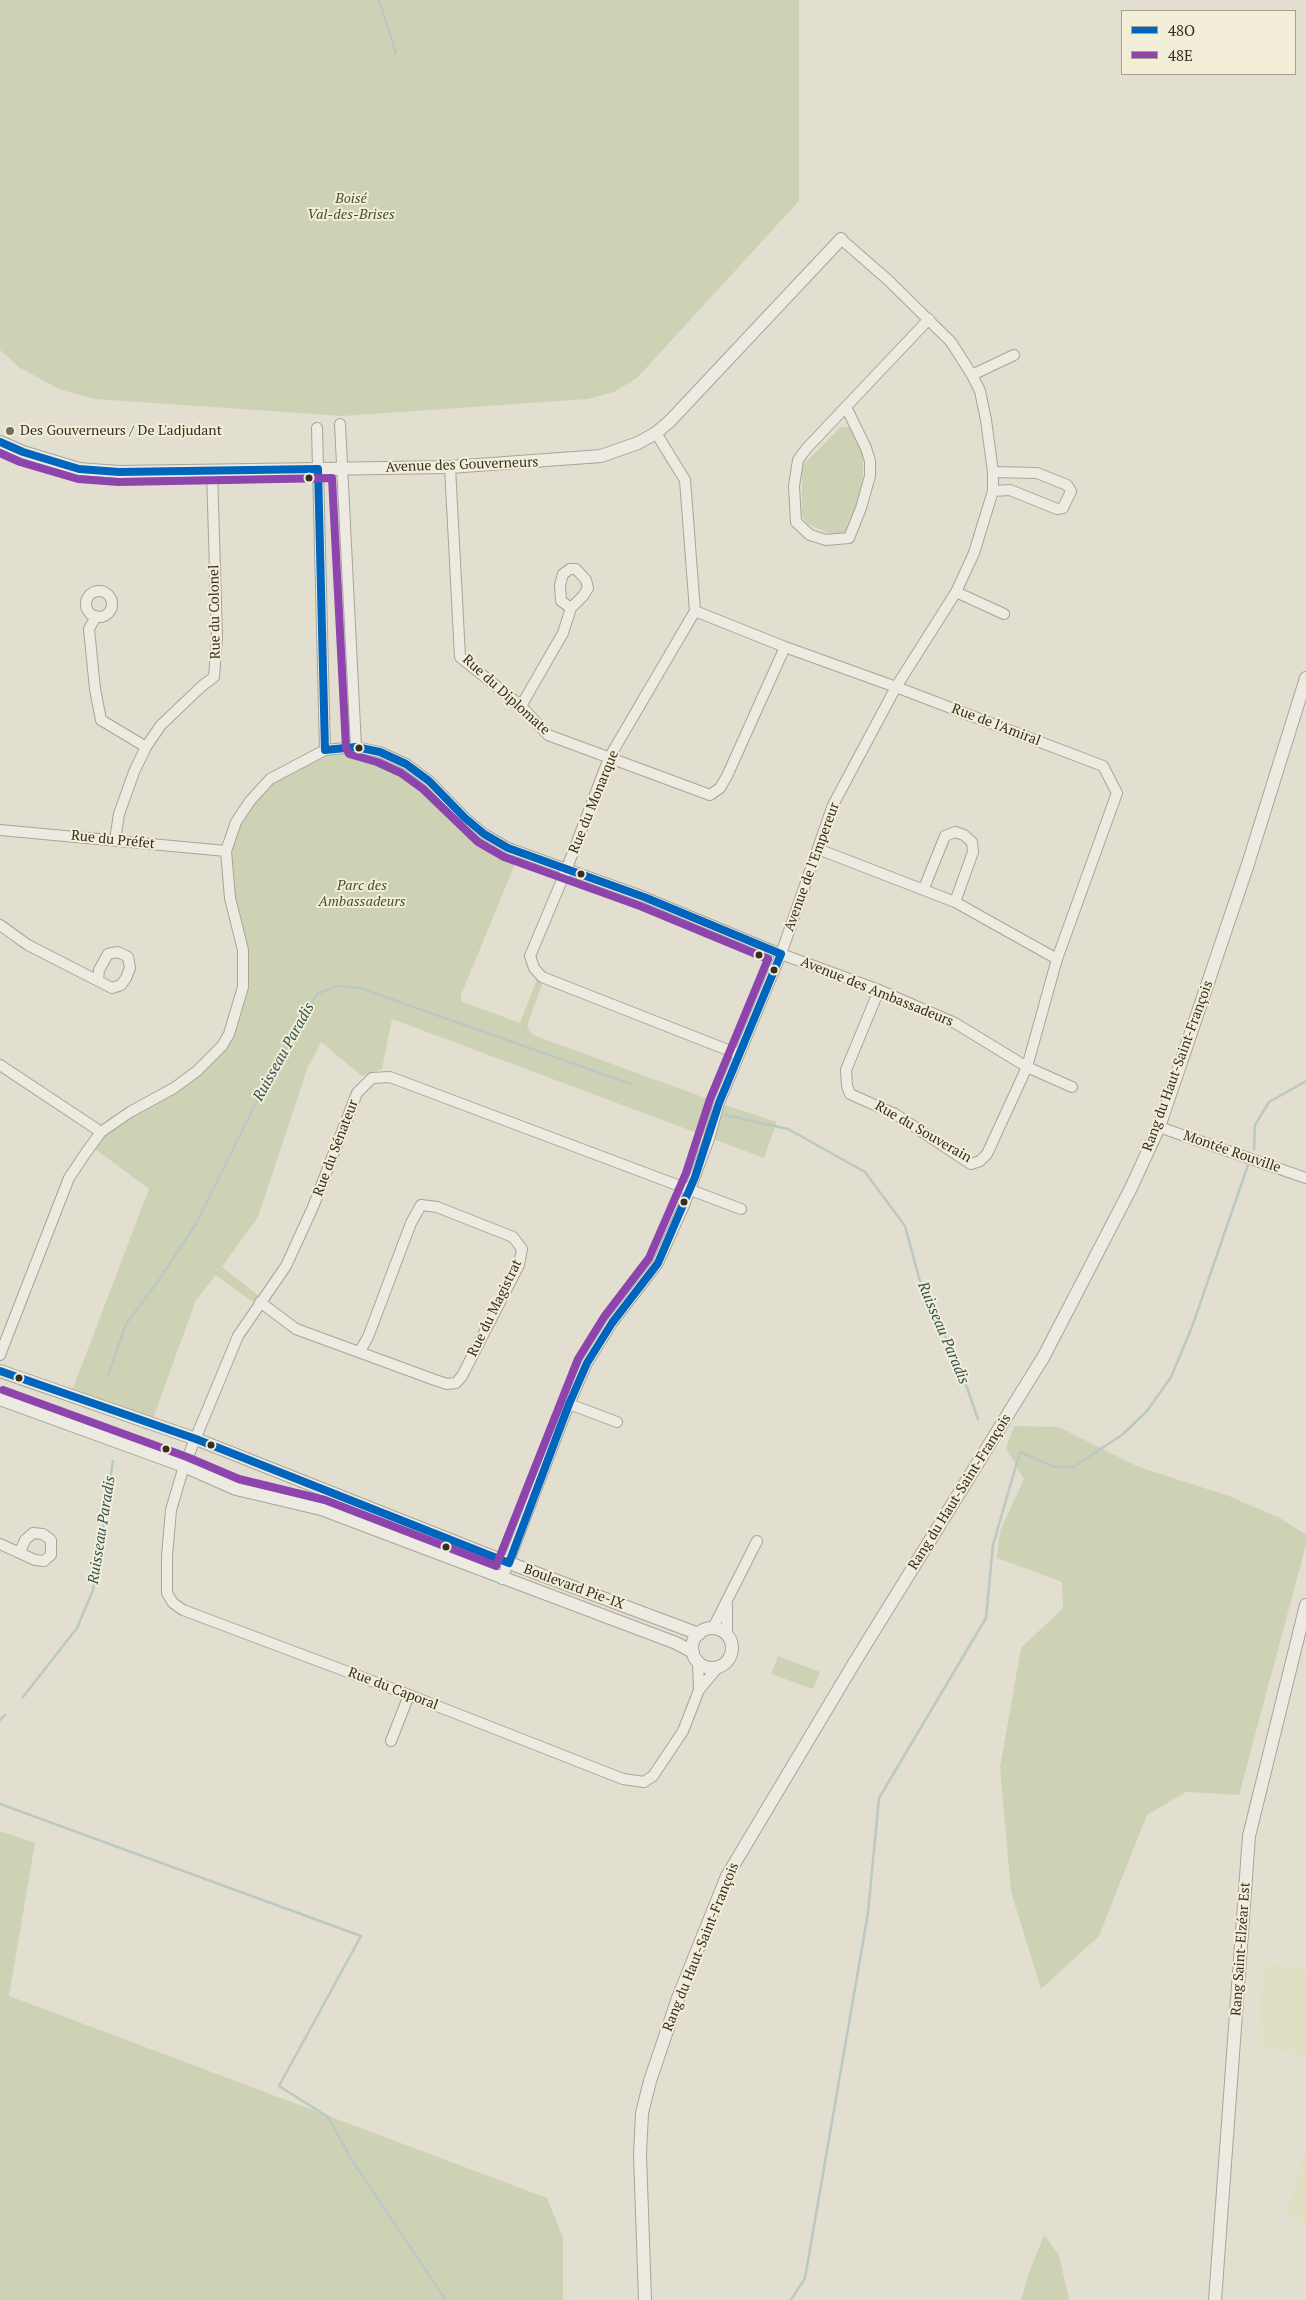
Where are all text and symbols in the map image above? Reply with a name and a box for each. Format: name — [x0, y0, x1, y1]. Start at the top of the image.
legend — [1121, 10, 1296, 75]
text: 48O — [1168, 20, 1195, 40]
text: 48E — [1168, 45, 1193, 65]
park label: Boisé Val-des-Brises — [307, 191, 395, 223]
place label: Des Gouverneurs / De L'adjudant — [20, 423, 222, 439]
marker: Des Gouverneurs / De L'adjudant — [4, 425, 16, 437]
street label: Avenue des Gouverneurs — [385, 454, 539, 476]
unlabelled marker — [304, 473, 314, 483]
street label: Rue du Colonel — [206, 565, 224, 659]
street label: Rue du Diplomate — [459, 651, 553, 739]
street label: Rue de l'Amiral — [949, 700, 1043, 750]
unlabelled marker — [354, 743, 364, 753]
street label: Rue du Monarque — [566, 748, 622, 856]
street label: Avenue de l'Empereur — [781, 800, 843, 934]
street label: Rue du Préfet — [70, 827, 156, 853]
unlabelled marker — [576, 869, 586, 879]
park label: Parc des Ambassadeurs — [318, 878, 406, 910]
unlabelled marker — [754, 950, 764, 960]
street label: Avenue des Ambassadeurs — [798, 954, 956, 1030]
unlabelled marker — [769, 965, 779, 975]
street label: Rang du Haut-Saint-François — [1139, 978, 1217, 1154]
water label: Ruisseau Paradis — [250, 1000, 318, 1104]
street label: Rue du Sénateur — [310, 1097, 362, 1199]
street label: Rue du Souverain — [872, 1098, 974, 1166]
street label: Montée Rouville — [1181, 1127, 1283, 1177]
unlabelled marker — [679, 1197, 689, 1207]
street label: Rue du Magistrat — [464, 1257, 526, 1359]
water label: Ruisseau Paradis — [913, 1279, 973, 1387]
unlabelled marker — [14, 1373, 24, 1383]
street label: Rang du Haut-Saint-François — [905, 1411, 1015, 1573]
unlabelled marker — [206, 1440, 216, 1450]
unlabelled marker — [161, 1444, 171, 1454]
water label: Ruisseau Paradis — [85, 1474, 119, 1586]
unlabelled marker — [441, 1542, 451, 1552]
street label: Boulevard Pie-IX — [521, 1561, 627, 1613]
street label: Rue du Caporal — [346, 1664, 440, 1714]
street label: Rang du Haut-Saint-François — [659, 1860, 743, 2034]
street label: Rang Saint-Elzéar Est — [1228, 1882, 1254, 2016]

